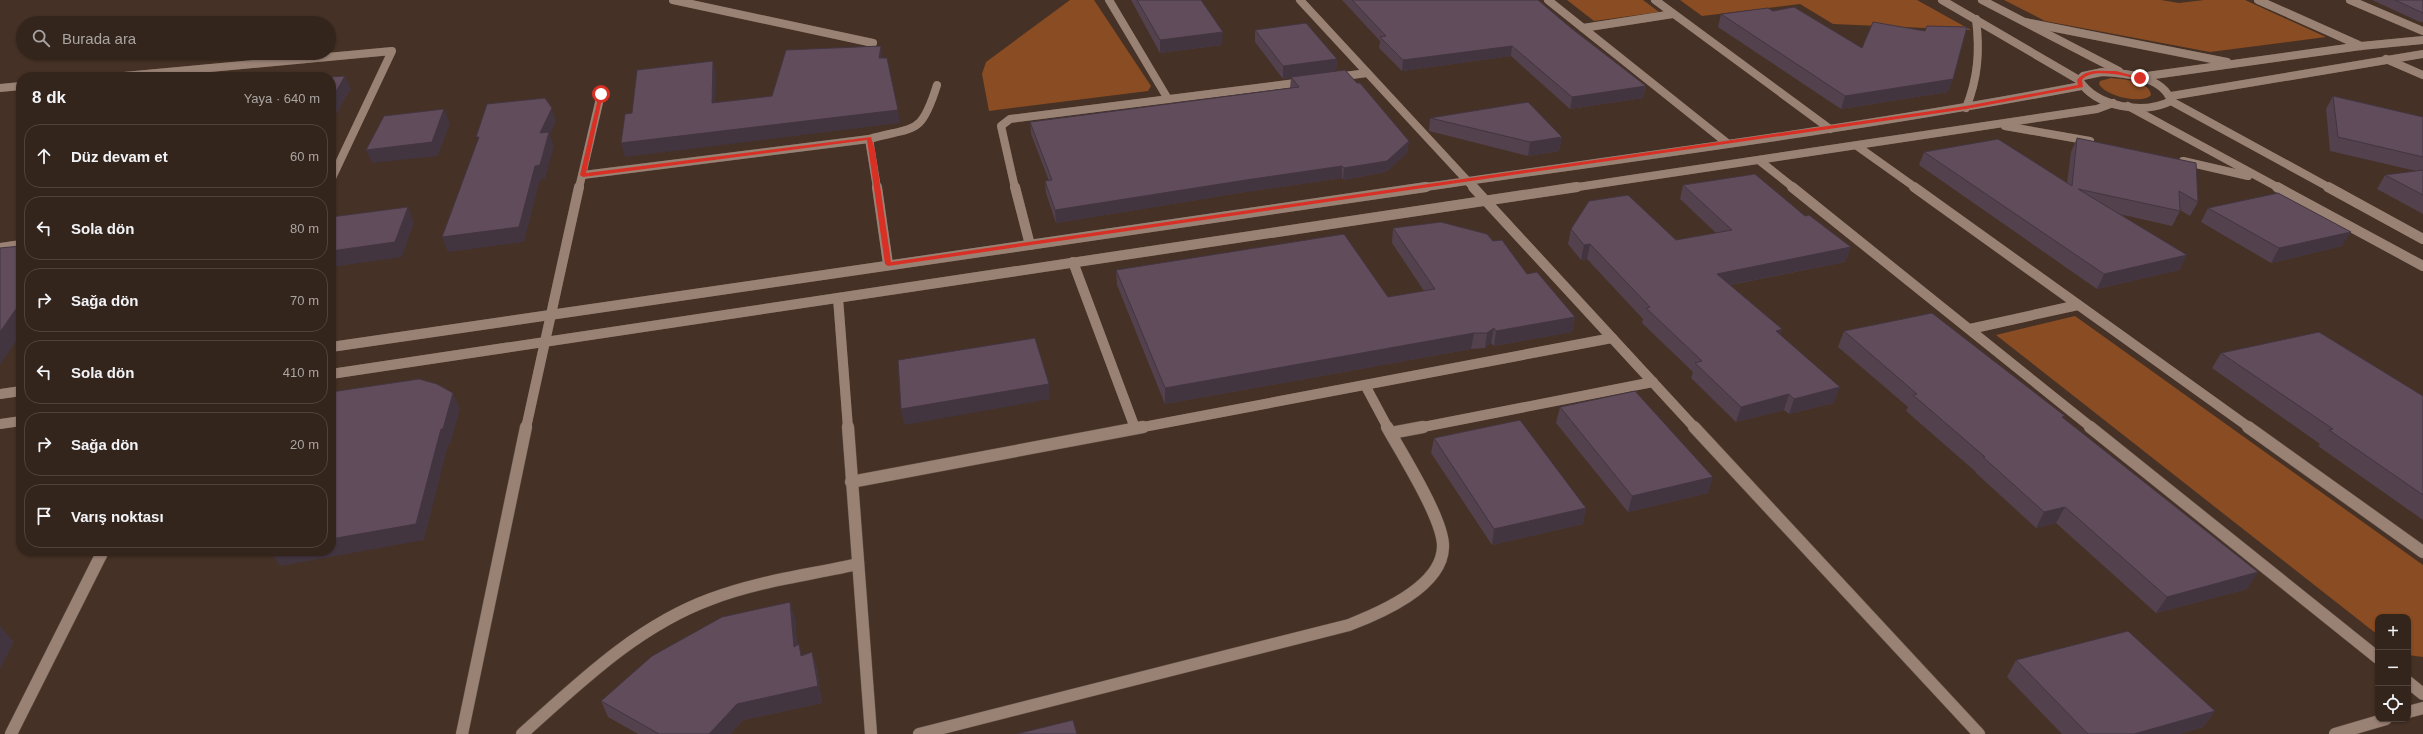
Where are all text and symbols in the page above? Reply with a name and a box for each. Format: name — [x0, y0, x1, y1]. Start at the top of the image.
search box — [16, 16, 336, 60]
icon: search — [30, 27, 52, 49]
text: Burada ara — [62, 30, 136, 47]
route end — [2131, 69, 2149, 87]
route start — [592, 85, 610, 103]
text: 8 dk — [32, 88, 66, 107]
text: Yaya · 640 m — [244, 91, 320, 106]
icon: ahead — [33, 145, 55, 167]
text: Düz devam et — [71, 148, 168, 165]
text: 60 m — [290, 149, 319, 164]
icon: left — [33, 217, 55, 239]
text: Sola dön — [71, 220, 134, 237]
text: 80 m — [290, 221, 319, 236]
icon: right — [33, 289, 55, 311]
text: Sağa dön — [71, 292, 139, 309]
text: 70 m — [290, 293, 319, 308]
icon: left — [33, 361, 55, 383]
text: Sola dön — [71, 364, 134, 381]
text: 410 m — [283, 365, 319, 380]
icon: right — [33, 433, 55, 455]
text: Sağa dön — [71, 436, 139, 453]
text: 20 m — [290, 437, 319, 452]
icon: arrive — [33, 505, 55, 527]
text: Varış noktası — [71, 508, 164, 525]
map controls — [2375, 614, 2411, 722]
button: + — [2375, 614, 2411, 650]
button: − — [2375, 650, 2411, 686]
button: locate — [2375, 686, 2411, 722]

